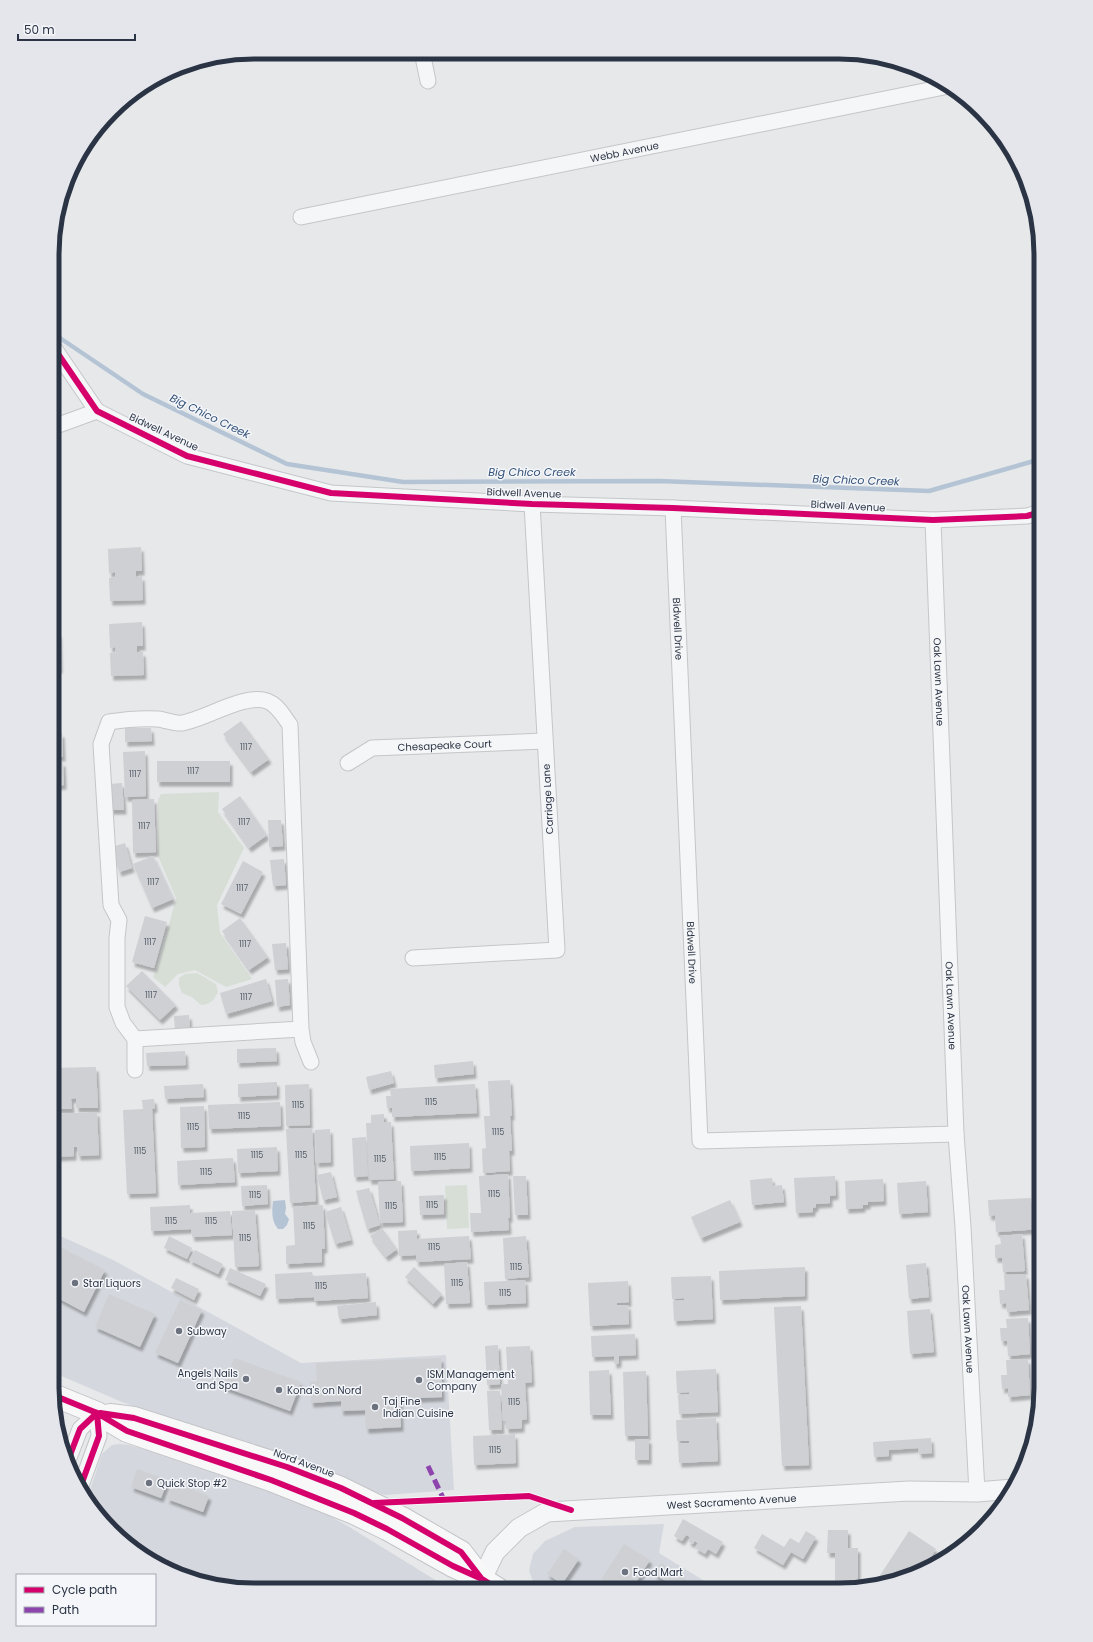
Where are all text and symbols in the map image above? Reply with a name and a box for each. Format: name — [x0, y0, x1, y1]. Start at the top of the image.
scale bar — [18, 16, 135, 42]
text: 50 m — [24, 21, 55, 38]
street label: Webb Avenue — [589, 137, 660, 166]
water label: Big Chico Creek — [167, 390, 254, 443]
street label: Bidwell Avenue — [127, 409, 201, 455]
water label: Big Chico Creek — [488, 464, 577, 480]
water label: Big Chico Creek — [812, 470, 901, 490]
street label: Bidwell Avenue — [486, 484, 562, 502]
street label: Bidwell Avenue — [810, 497, 886, 515]
street label: Bidwell Drive — [669, 597, 687, 660]
street label: Oak Lawn Avenue — [930, 637, 948, 726]
street label: Chesapeake Court — [397, 736, 492, 754]
house number: 1117 — [240, 742, 253, 753]
street label: Carriage Lane — [539, 763, 557, 835]
house number: 1117 — [187, 766, 200, 777]
house number: 1117 — [129, 769, 142, 780]
house number: 1117 — [238, 817, 251, 828]
house number: 1117 — [138, 821, 151, 832]
house number: 1117 — [147, 877, 160, 888]
house number: 1117 — [236, 883, 249, 894]
street label: Bidwell Drive — [683, 921, 701, 984]
house number: 1117 — [144, 937, 157, 948]
house number: 1117 — [239, 939, 252, 950]
street label: Oak Lawn Avenue — [942, 961, 960, 1050]
house number: 1117 — [145, 990, 158, 1001]
house number: 1117 — [240, 992, 253, 1003]
house number: 1115 — [425, 1097, 437, 1108]
house number: 1115 — [292, 1100, 304, 1111]
house number: 1115 — [238, 1111, 250, 1122]
house number: 1115 — [187, 1122, 199, 1133]
house number: 1115 — [492, 1127, 504, 1138]
house number: 1115 — [134, 1146, 146, 1157]
house number: 1115 — [251, 1150, 263, 1161]
house number: 1115 — [295, 1150, 307, 1161]
house number: 1115 — [434, 1152, 446, 1163]
house number: 1115 — [374, 1154, 386, 1165]
house number: 1115 — [200, 1167, 212, 1178]
house number: 1115 — [488, 1189, 500, 1200]
house number: 1115 — [249, 1190, 261, 1201]
house number: 1115 — [426, 1200, 438, 1211]
house number: 1115 — [385, 1201, 397, 1212]
house number: 1115 — [165, 1216, 177, 1227]
house number: 1115 — [205, 1216, 217, 1227]
house number: 1115 — [303, 1221, 315, 1232]
house number: 1115 — [239, 1233, 251, 1244]
house number: 1115 — [428, 1242, 440, 1253]
house number: 1115 — [510, 1262, 522, 1273]
place label: Star Liquors — [83, 1276, 141, 1291]
marker: Star Liquors — [70, 1278, 80, 1288]
house number: 1115 — [451, 1278, 463, 1289]
house number: 1115 — [315, 1281, 327, 1292]
street label: Oak Lawn Avenue — [959, 1285, 978, 1374]
house number: 1115 — [499, 1288, 511, 1299]
place label: Subway — [187, 1324, 227, 1339]
marker: Subway — [174, 1326, 184, 1336]
place label: Angels Nails and Spa — [178, 1366, 238, 1393]
place label: ISM Management Company — [427, 1367, 515, 1394]
marker: Angels Nails and Spa — [241, 1374, 251, 1384]
marker: ISM Management Company — [414, 1375, 424, 1385]
place label: Kona's on Nord — [287, 1383, 361, 1398]
marker: Kona's on Nord — [274, 1385, 284, 1395]
place label: Taj Fine Indian Cuisine — [383, 1394, 454, 1421]
house number: 1115 — [508, 1397, 520, 1408]
marker: Taj Fine Indian Cuisine — [370, 1402, 380, 1412]
street label: Nord Avenue — [271, 1445, 337, 1481]
house number: 1115 — [489, 1445, 501, 1456]
place label: Quick Stop #2 — [157, 1476, 227, 1491]
marker: Quick Stop #2 — [144, 1478, 154, 1488]
street label: West Sacramento Avenue — [666, 1490, 797, 1513]
place label: Food Mart — [633, 1565, 683, 1580]
marker: Food Mart — [620, 1567, 630, 1577]
legend — [16, 1574, 156, 1626]
text: Cycle path — [52, 1581, 117, 1598]
text: Path — [52, 1601, 79, 1618]

